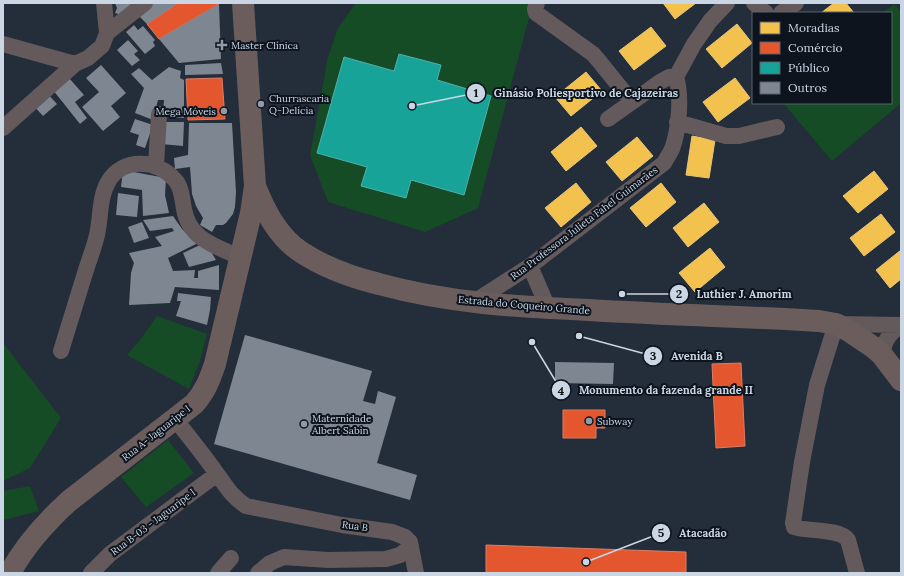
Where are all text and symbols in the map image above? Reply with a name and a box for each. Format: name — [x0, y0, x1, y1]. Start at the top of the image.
legend — [752, 12, 892, 104]
text: Moradias — [788, 20, 840, 35]
marker: Master Clínica — [216, 39, 228, 51]
place label: Master Clínica — [231, 39, 298, 52]
text: Comércio — [788, 40, 843, 55]
text: Público — [788, 60, 829, 75]
text: Outros — [788, 80, 827, 95]
callout: Ginásio Poliesportivo de Cajazeiras — [466, 82, 687, 105]
text: 1 — [474, 85, 479, 100]
text: Ginásio Poliesportivo de Cajazeiras — [494, 86, 678, 100]
place label: Churrascaria Q-Delícia — [269, 92, 329, 117]
marker: Churrascaria Q-Delícia — [256, 99, 266, 109]
place label: Mega Móveis — [155, 105, 216, 118]
marker: Mega Móveis — [219, 106, 229, 116]
street label: Rua Professora Julieta Fahel Guimarães — [508, 163, 661, 283]
callout: Luthier J. Amorim — [669, 283, 800, 306]
text: 2 — [676, 286, 682, 301]
text: Luthier J. Amorim — [696, 287, 792, 301]
street label: Estrada do Coqueiro Grande — [457, 293, 591, 317]
callout: Avenida B — [643, 344, 731, 367]
text: 3 — [650, 348, 657, 363]
text: Avenida B — [671, 349, 723, 363]
callout: Monumento da fazenda grande II — [551, 379, 761, 402]
text: 4 — [558, 383, 565, 398]
text: Monumento da fazenda grande II — [579, 383, 753, 397]
street label: Rua A- Jaguaripe I — [119, 402, 193, 464]
place label: Maternidade Albert Sabin — [311, 412, 372, 437]
place label: Subway — [597, 415, 633, 428]
marker: Subway — [584, 416, 594, 426]
marker: Maternidade Albert Sabin — [299, 419, 309, 429]
street label: Rua B-03 - Jaguaripe I — [108, 486, 198, 558]
street label: Rua B — [341, 518, 369, 534]
callout: Atacadão — [651, 521, 735, 544]
text: 5 — [658, 525, 665, 540]
text: Atacadão — [679, 526, 727, 540]

